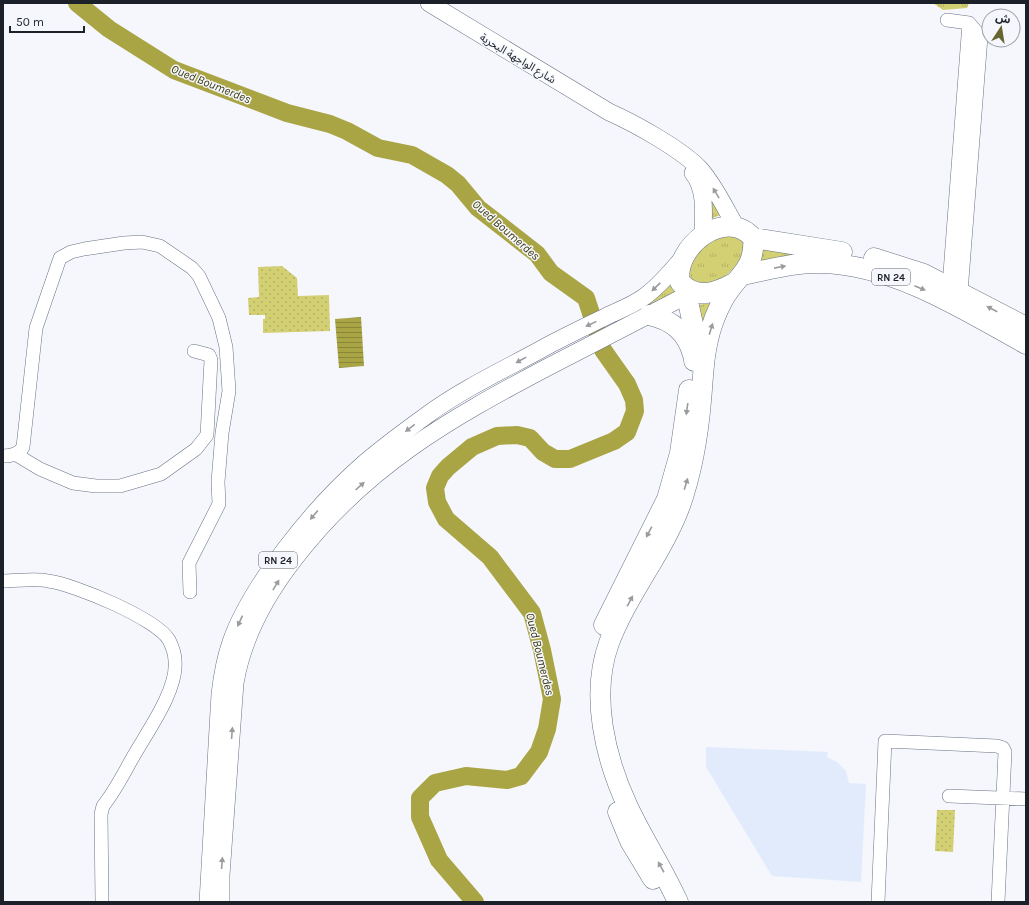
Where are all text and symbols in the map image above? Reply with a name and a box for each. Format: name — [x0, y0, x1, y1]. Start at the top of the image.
scale bar — [10, 8, 84, 34]
north arrow — [981, 8, 1021, 48]
text: ش — [994, 11, 1012, 27]
text: 50 m — [16, 15, 44, 29]
street label: شارع الواجهة البحرية — [477, 31, 558, 87]
water label: Oued Boumerdes — [169, 62, 253, 106]
one-way arrow — [712, 188, 720, 198]
water label: Oued Boumerdes — [469, 197, 543, 263]
one-way arrow — [774, 263, 787, 269]
road number: RN 24 — [872, 269, 910, 285]
one-way arrow — [651, 282, 661, 291]
one-way arrow — [915, 286, 927, 292]
one-way arrow — [986, 305, 997, 312]
one-way arrow — [586, 321, 597, 327]
one-way arrow — [708, 323, 714, 335]
one-way arrow — [515, 357, 527, 364]
one-way arrow — [684, 403, 690, 415]
one-way arrow — [405, 424, 416, 433]
one-way arrow — [684, 478, 690, 490]
one-way arrow — [355, 481, 365, 491]
one-way arrow — [310, 510, 319, 521]
one-way arrow — [646, 527, 652, 538]
road number: RN 24 — [259, 552, 297, 568]
one-way arrow — [272, 580, 280, 590]
one-way arrow — [627, 595, 633, 607]
water label: Oued Boumerdes — [523, 611, 557, 697]
one-way arrow — [237, 616, 243, 627]
one-way arrow — [228, 727, 235, 739]
one-way arrow — [218, 857, 225, 869]
one-way arrow — [658, 861, 665, 873]

